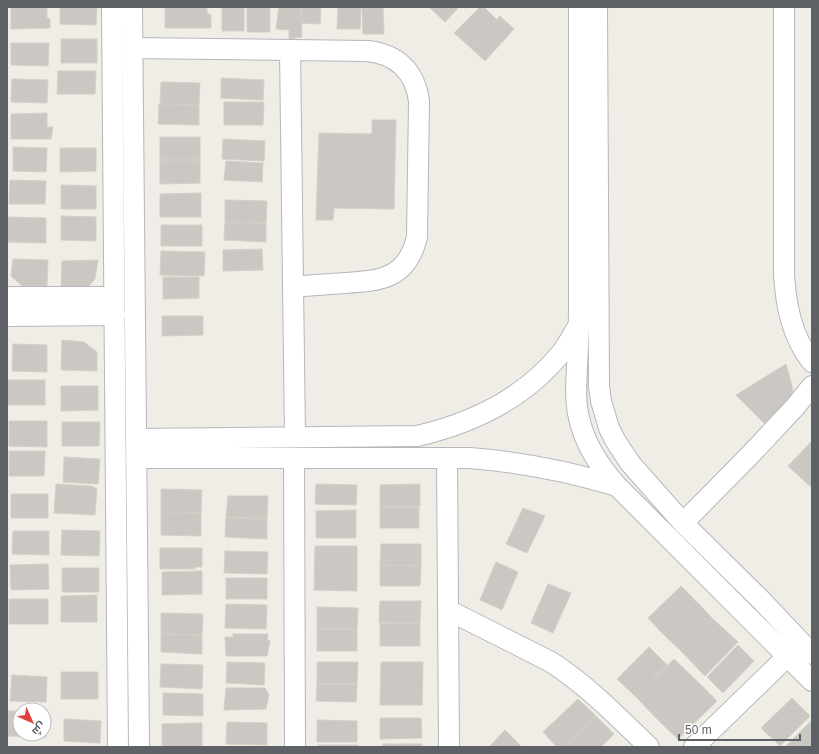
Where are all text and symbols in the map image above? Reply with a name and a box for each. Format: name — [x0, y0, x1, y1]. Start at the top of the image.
north arrow — [12, 702, 52, 742]
scale bar — [679, 716, 800, 742]
text: ش — [29, 719, 48, 738]
text: 50 m — [685, 723, 712, 737]

